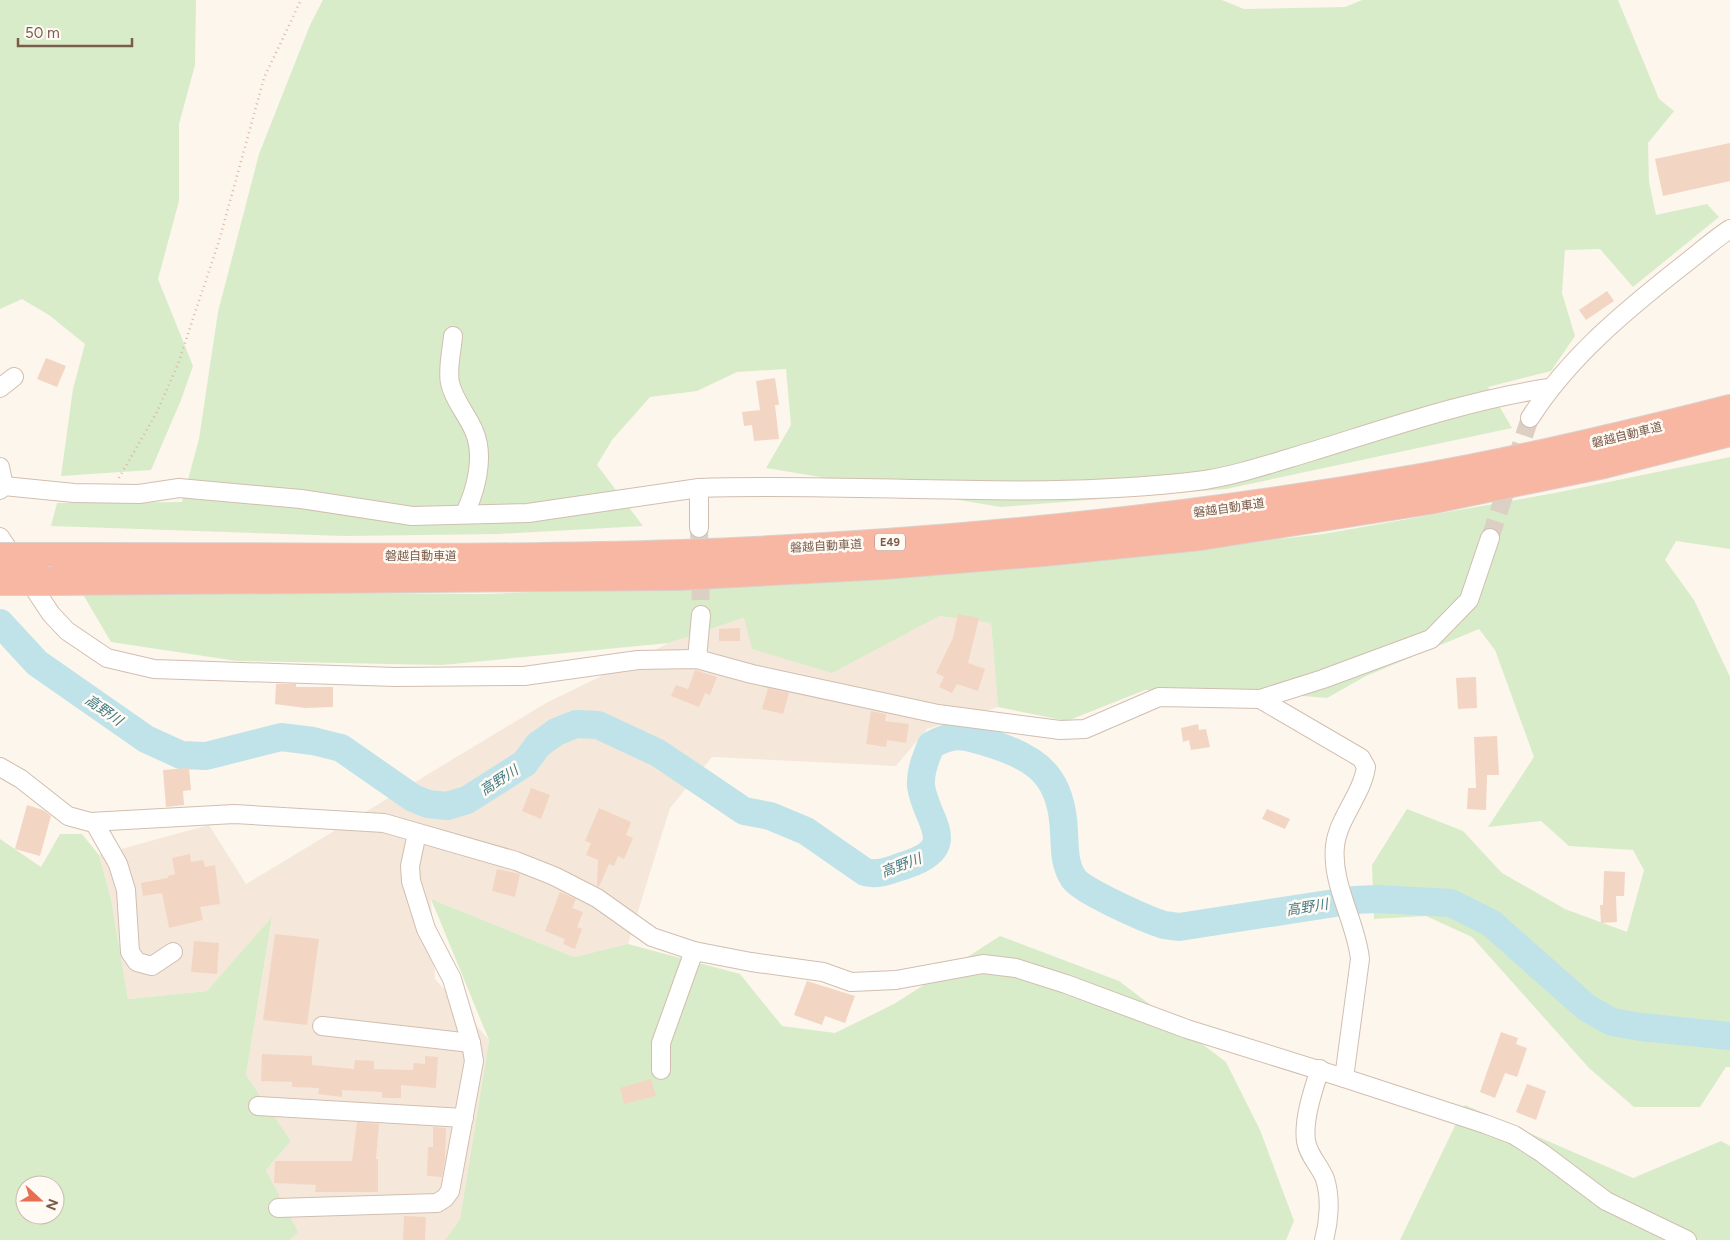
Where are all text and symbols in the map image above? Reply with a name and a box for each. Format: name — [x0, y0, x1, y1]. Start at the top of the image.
scale bar — [18, 15, 131, 47]
text: 50 m — [25, 24, 60, 42]
street label: 磐越自動車道 — [1590, 419, 1664, 451]
street label: 磐越自動車道 — [1192, 496, 1266, 520]
road number: E49 — [875, 534, 905, 550]
street label: 磐越自動車道 — [790, 537, 862, 555]
street label: 磐越自動車道 — [385, 549, 457, 563]
water label: 高野川 — [82, 691, 127, 731]
water label: 高野川 — [477, 761, 523, 799]
water label: 高野川 — [879, 849, 926, 881]
water label: 高野川 — [1285, 896, 1331, 919]
north arrow — [15, 1175, 65, 1225]
text: N — [42, 1196, 62, 1213]

